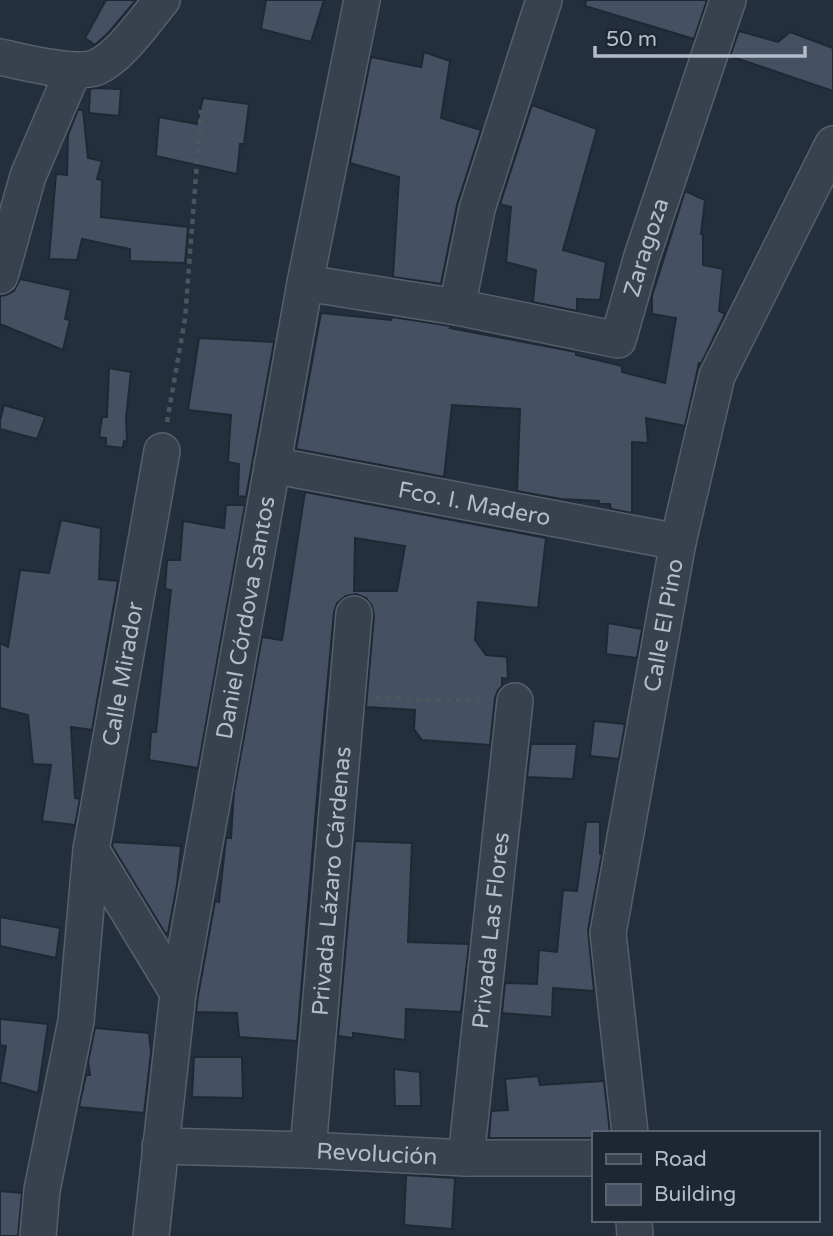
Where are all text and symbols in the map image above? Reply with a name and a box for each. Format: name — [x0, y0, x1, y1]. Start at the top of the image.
scale bar — [595, 14, 805, 58]
text: 50 m — [606, 27, 657, 52]
street label: Zaragoza — [618, 194, 676, 300]
street label: Fco. I. Madero — [396, 476, 553, 533]
street label: Daniel Córdova Santos — [211, 494, 282, 741]
street label: Calle El Pino — [638, 556, 690, 694]
street label: Calle Mirador — [97, 600, 150, 749]
street label: Privada Lázaro Cárdenas — [307, 745, 358, 1017]
street label: Privada Las Flores — [467, 831, 516, 1030]
legend — [592, 1131, 819, 1222]
street label: Revolución — [316, 1137, 438, 1172]
text: Road — [654, 1147, 707, 1172]
text: Building — [654, 1182, 736, 1207]

